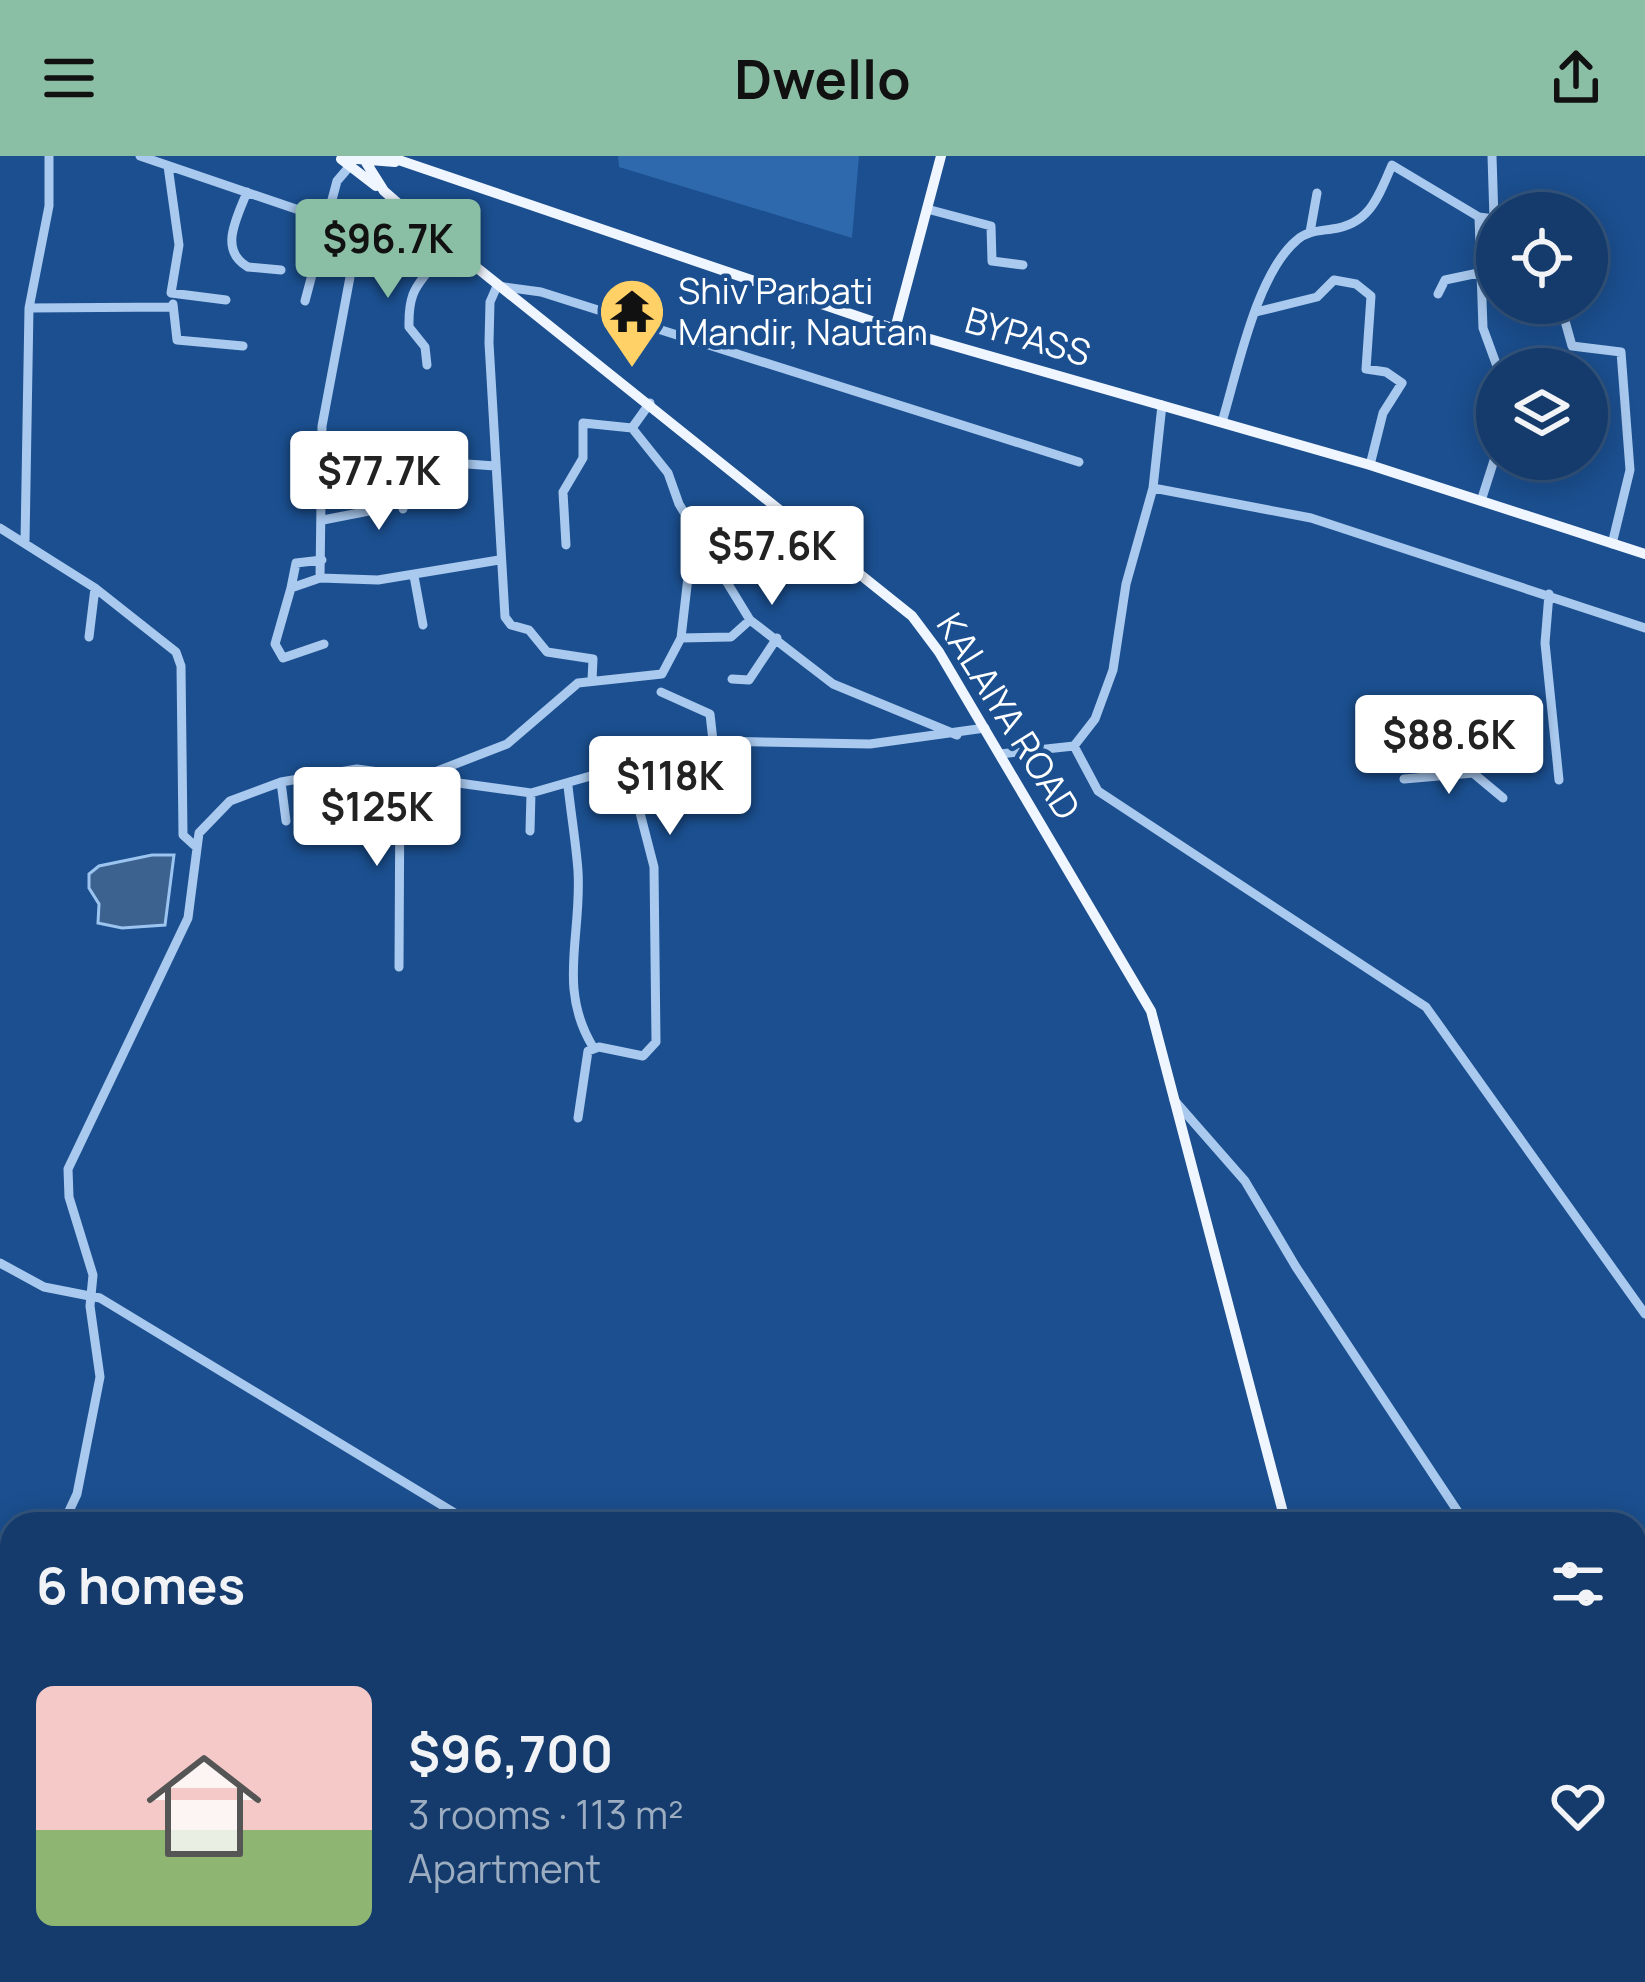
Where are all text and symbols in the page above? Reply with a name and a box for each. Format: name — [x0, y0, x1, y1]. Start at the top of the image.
text: Dwello — [734, 41, 911, 115]
icon: menu — [36, 45, 102, 111]
icon: share — [1543, 45, 1609, 111]
map controls — [1476, 192, 1608, 480]
button: locate — [1476, 192, 1608, 324]
pin: $96.7K — [290, 199, 486, 301]
text: $96.7K — [323, 211, 453, 265]
place label: Shiv Parbati Mandir, Nautan — [678, 266, 928, 356]
temple icon: Shiv Parbati Mandir, Nautan — [597, 276, 667, 370]
street label: BYPASS — [960, 295, 1096, 377]
button: layers — [1476, 348, 1608, 480]
pin: $77.7K — [281, 431, 477, 533]
text: $77.7K — [317, 443, 441, 497]
pin: $57.6K — [674, 506, 870, 608]
text: $57.6K — [708, 518, 836, 572]
street label: KALAIYA ROAD — [926, 603, 1092, 829]
pin: $88.6K — [1351, 695, 1547, 797]
text: $88.6K — [1382, 707, 1516, 761]
pin: $118K — [586, 736, 754, 838]
text: $118K — [616, 748, 724, 802]
pin: $125K — [293, 767, 461, 869]
text: $125K — [321, 779, 433, 833]
text: 6 homes — [36, 1550, 245, 1619]
icon: filters — [1545, 1551, 1611, 1617]
text: $96,700 — [408, 1718, 613, 1787]
icon: home — [132, 1734, 276, 1878]
icon: heart — [1545, 1773, 1611, 1839]
text: 3 rooms · 113 m² — [408, 1787, 684, 1841]
text: Apartment — [408, 1841, 601, 1895]

